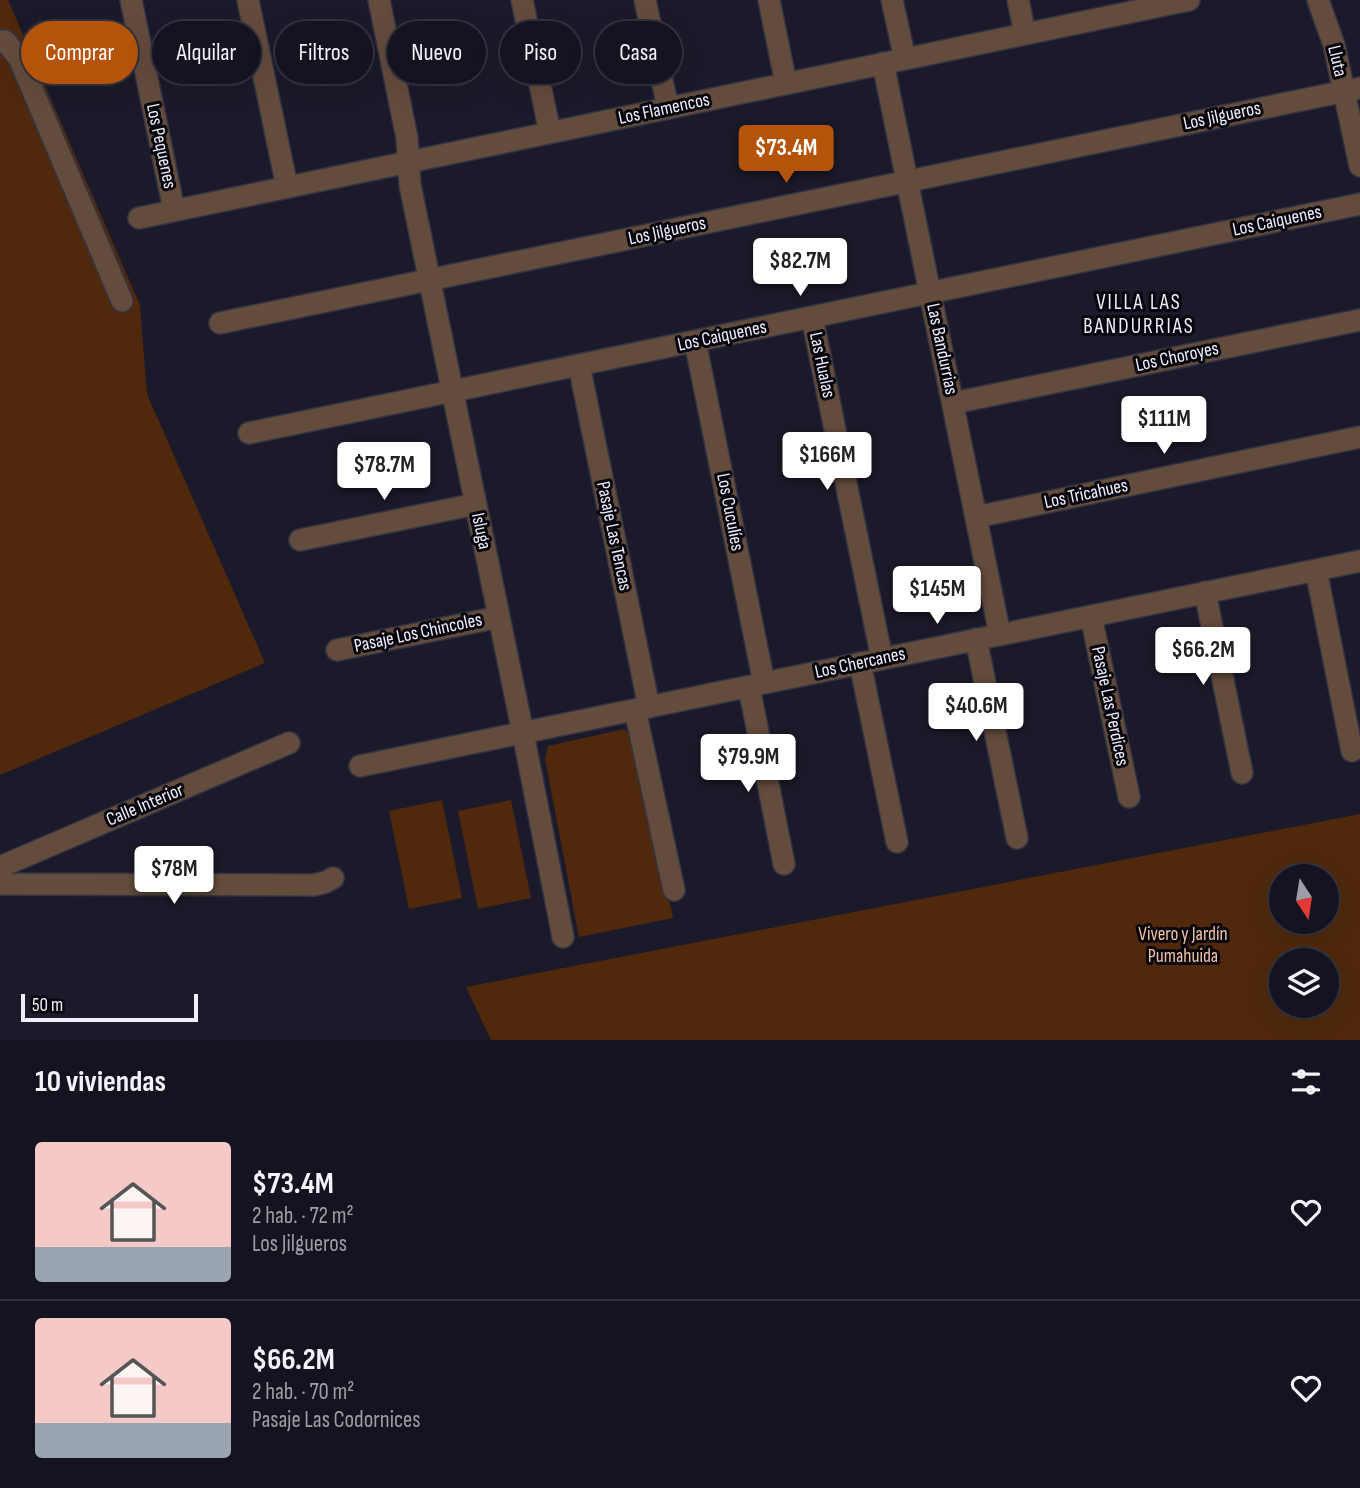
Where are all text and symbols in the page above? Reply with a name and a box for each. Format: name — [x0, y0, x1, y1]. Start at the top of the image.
chip: Comprar — [21, 21, 138, 84]
chip: Alquilar — [152, 21, 261, 84]
chip: Filtros — [275, 21, 373, 84]
chip: Nuevo — [387, 21, 486, 84]
chip: Piso — [500, 21, 581, 84]
chip: Casa — [595, 21, 682, 84]
street label: Lluta — [1322, 43, 1352, 79]
street label: Los Flamencos — [616, 88, 712, 130]
street label: Los Jilgueros — [1181, 97, 1263, 135]
street label: Los Pequenes — [141, 101, 181, 191]
pin: $73.4M — [729, 125, 843, 185]
text: $73.4M — [755, 134, 817, 162]
street label: Los Caiquenes — [1230, 200, 1324, 242]
street label: Los Jilgueros — [626, 212, 708, 250]
pin: $82.7M — [743, 238, 857, 298]
text: $82.7M — [769, 247, 831, 275]
district label: VILLA LAS BANDURRIAS — [1083, 290, 1195, 339]
street label: Las Bandurrias — [921, 301, 963, 397]
street label: Los Caiquenes — [675, 315, 769, 357]
street label: Las Hualas — [804, 330, 840, 400]
street label: Los Choroyes — [1133, 337, 1221, 377]
pin: $111M — [1115, 396, 1213, 456]
text: $111M — [1137, 405, 1191, 433]
pin: $166M — [778, 433, 876, 492]
text: $166M — [799, 441, 856, 469]
pin: $78.7M — [327, 442, 441, 502]
text: $78.7M — [353, 451, 415, 479]
street label: Los Cuculíes — [711, 471, 749, 553]
street label: Los Tricahues — [1042, 474, 1130, 514]
street label: Pasaje Las Tencas — [591, 479, 637, 593]
street label: Isluga — [466, 511, 496, 551]
pin: $145M — [888, 566, 986, 626]
text: $145M — [909, 575, 965, 603]
street label: Pasaje Los Chincoles — [352, 608, 484, 658]
pin: $66.2M — [1146, 628, 1260, 687]
text: $66.2M — [1171, 636, 1235, 664]
street label: Los Chercanes — [813, 642, 908, 684]
street label: Pasaje Las Perdices — [1086, 644, 1134, 768]
pin: $40.6M — [919, 684, 1033, 743]
text: $40.6M — [944, 692, 1008, 720]
pin: $79.9M — [691, 734, 805, 794]
text: $79.9M — [717, 743, 779, 771]
street label: Calle Interior — [103, 778, 188, 832]
pin: $78M — [133, 846, 215, 906]
text: $78M — [150, 855, 198, 883]
north arrow — [1269, 864, 1339, 934]
map controls — [1269, 864, 1339, 1018]
park label: Vivero y Jardín Pumahuida — [1138, 923, 1228, 968]
button: layers — [1269, 948, 1339, 1018]
scale bar — [21, 991, 198, 1023]
text: 50 m — [32, 994, 63, 1017]
icon: filters — [1287, 1063, 1325, 1101]
text: 10 viviendas — [35, 1064, 166, 1100]
text: $73.4M — [252, 1166, 334, 1202]
icon: home — [91, 1170, 175, 1254]
icon: heart — [1287, 1193, 1325, 1231]
text: 2 hab. · 72 m² — [252, 1202, 354, 1230]
text: Los Jilgueros — [252, 1230, 347, 1258]
text: $66.2M — [252, 1342, 335, 1378]
icon: home — [91, 1346, 175, 1430]
icon: heart — [1287, 1369, 1325, 1407]
text: 2 hab. · 70 m² — [252, 1378, 354, 1406]
text: Pasaje Las Codornices — [252, 1406, 421, 1434]

